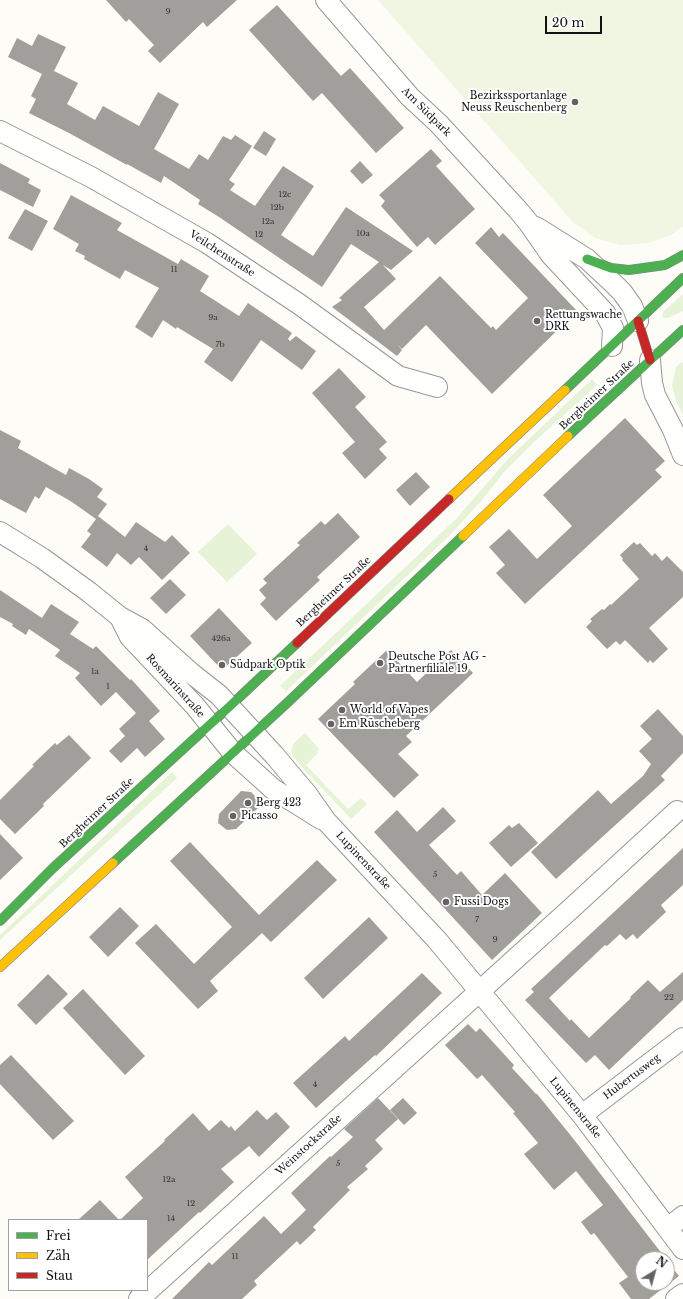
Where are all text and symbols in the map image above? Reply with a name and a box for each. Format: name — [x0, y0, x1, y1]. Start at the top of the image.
house number: 9 — [165, 7, 171, 17]
scale bar — [547, 8, 604, 34]
text: 20 m — [552, 15, 584, 30]
street label: Am Südpark — [399, 85, 453, 139]
place label: Bezirkssportanlage Neuss Reuschenberg — [461, 90, 567, 114]
marker: Bezirkssportanlage Neuss Reuschenberg — [570, 97, 580, 107]
house number: 12c — [279, 190, 291, 200]
house number: 12b — [270, 203, 284, 213]
house number: 12a — [262, 217, 274, 227]
street label: Veilchenstraße — [187, 228, 257, 280]
house number: 10a — [356, 229, 370, 239]
house number: 12 — [255, 230, 263, 240]
house number: 11 — [170, 265, 178, 275]
place label: Rettungswache DRK — [545, 309, 622, 332]
house number: 9a — [208, 313, 218, 323]
marker: Rettungswache DRK — [532, 316, 542, 326]
house number: 7b — [215, 340, 225, 350]
street label: Bergheimer Straße — [557, 357, 637, 433]
house number: 4 — [144, 544, 148, 554]
street label: Bergheimer Straße — [294, 554, 374, 630]
house number: 426a — [211, 634, 231, 644]
place label: Deutsche Post AG - Partnerfiliale 19 — [388, 651, 486, 674]
street label: Rosmarinstraße — [143, 652, 207, 720]
marker: Deutsche Post AG - Partnerfiliale 19 — [375, 658, 385, 668]
place label: Südpark Optik — [230, 659, 306, 671]
marker: Südpark Optik — [217, 660, 227, 670]
house number: 1a — [91, 667, 99, 677]
house number: 1 — [106, 682, 110, 692]
place label: World of Vapes — [350, 704, 428, 716]
marker: World of Vapes — [337, 705, 347, 715]
place label: Em Rüscheberg — [339, 718, 420, 730]
marker: Em Rüscheberg — [326, 719, 336, 729]
street label: Bergheimer Straße — [57, 775, 137, 851]
place label: Berg 423 — [256, 797, 301, 809]
marker: Berg 423 — [243, 798, 253, 808]
place label: Picasso — [241, 810, 278, 822]
marker: Picasso — [228, 811, 238, 821]
street label: Lupinenstraße — [333, 830, 393, 892]
house number: 5 — [433, 870, 437, 880]
place label: Fussi Dogs — [454, 896, 509, 908]
marker: Fussi Dogs — [441, 897, 451, 907]
house number: 7 — [475, 915, 479, 925]
house number: 9 — [492, 935, 498, 945]
house number: 22 — [664, 993, 674, 1003]
street label: Hubertusweg — [601, 1052, 663, 1102]
street label: Lupinenstraße — [547, 1075, 603, 1141]
house number: 4 — [313, 1080, 317, 1090]
street label: Weinstockstraße — [274, 1112, 344, 1178]
house number: 5 — [336, 1159, 340, 1169]
house number: 12a — [163, 1175, 175, 1185]
house number: 12 — [187, 1199, 195, 1209]
house number: 14 — [167, 1214, 175, 1224]
legend — [8, 1219, 148, 1291]
text: Frei — [46, 1228, 71, 1243]
text: Zäh — [46, 1248, 70, 1263]
north arrow — [635, 1251, 675, 1291]
house number: 11 — [231, 1252, 239, 1262]
text: N — [653, 1254, 670, 1271]
text: Stau — [46, 1268, 73, 1283]

